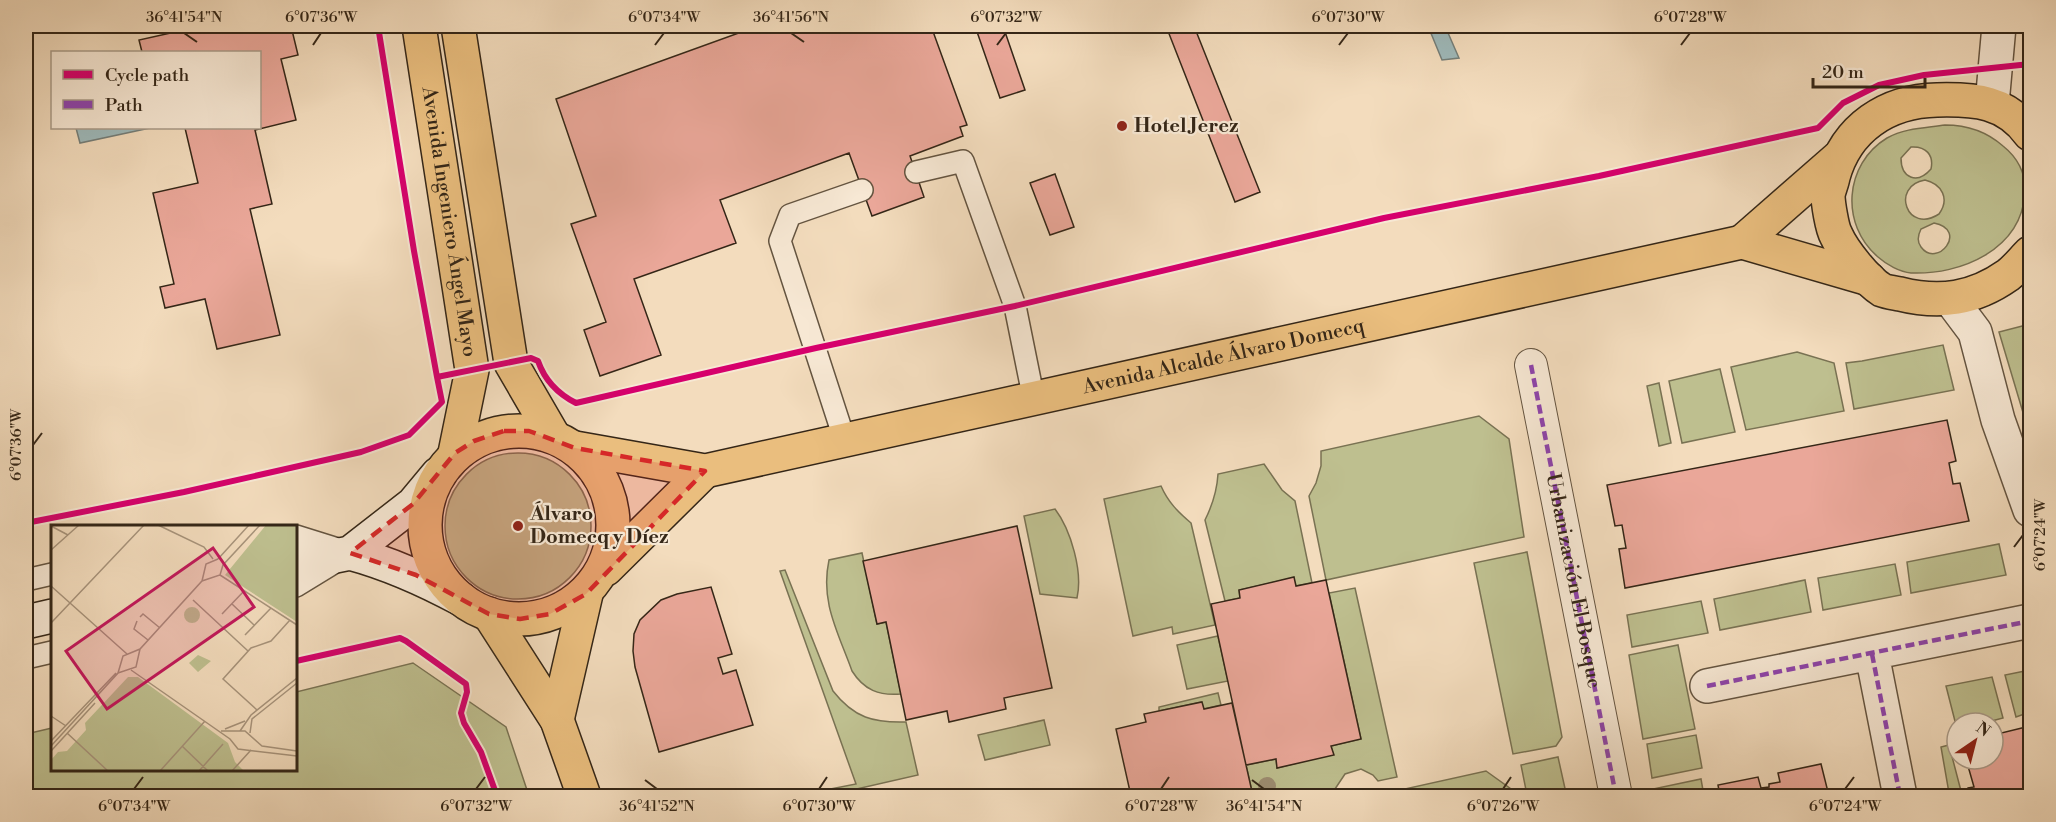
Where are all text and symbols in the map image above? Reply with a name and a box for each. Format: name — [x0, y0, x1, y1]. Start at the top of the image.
text: 36°41'54"N — [146, 8, 222, 27]
text: 6°07'36"W — [285, 8, 357, 27]
text: 6°07'34"W — [628, 8, 700, 27]
text: 36°41'56"N — [753, 8, 829, 27]
text: 6°07'32"W — [970, 8, 1042, 27]
text: 6°07'30"W — [1312, 8, 1385, 27]
text: 6°07'28"W — [1654, 8, 1727, 27]
legend — [51, 51, 261, 129]
scale bar — [1813, 51, 1926, 89]
text: 20 m — [1822, 61, 1864, 84]
text: Cycle path — [105, 64, 189, 87]
street label: Avenida Ingeniero Ángel Mayo — [416, 84, 482, 359]
text: Path — [105, 94, 143, 117]
place label: Hotel Jerez — [1134, 114, 1238, 139]
marker: Hotel Jerez — [1115, 119, 1129, 133]
street label: Avenida Alcalde Álvaro Domecq — [1079, 313, 1367, 400]
text: 6°07'36"W — [7, 409, 26, 481]
street label: Urbanización El Bosque — [1540, 471, 1607, 690]
text: 6°07'24"W — [2031, 498, 2050, 571]
place label: Álvaro Domecq y Díez — [529, 501, 669, 550]
marker: Álvaro Domecq y Díez — [511, 519, 525, 533]
inset map — [51, 525, 297, 771]
north arrow — [1945, 711, 2005, 771]
text: N — [1972, 718, 1994, 742]
text: 6°07'34"W — [98, 797, 170, 816]
text: 6°07'32"W — [440, 797, 512, 816]
text: 36°41'52"N — [619, 797, 695, 816]
text: 6°07'30"W — [783, 797, 856, 816]
text: 6°07'28"W — [1125, 797, 1198, 816]
text: 36°41'54"N — [1226, 797, 1302, 816]
text: 6°07'26"W — [1467, 797, 1540, 816]
text: 6°07'24"W — [1809, 797, 1882, 816]

